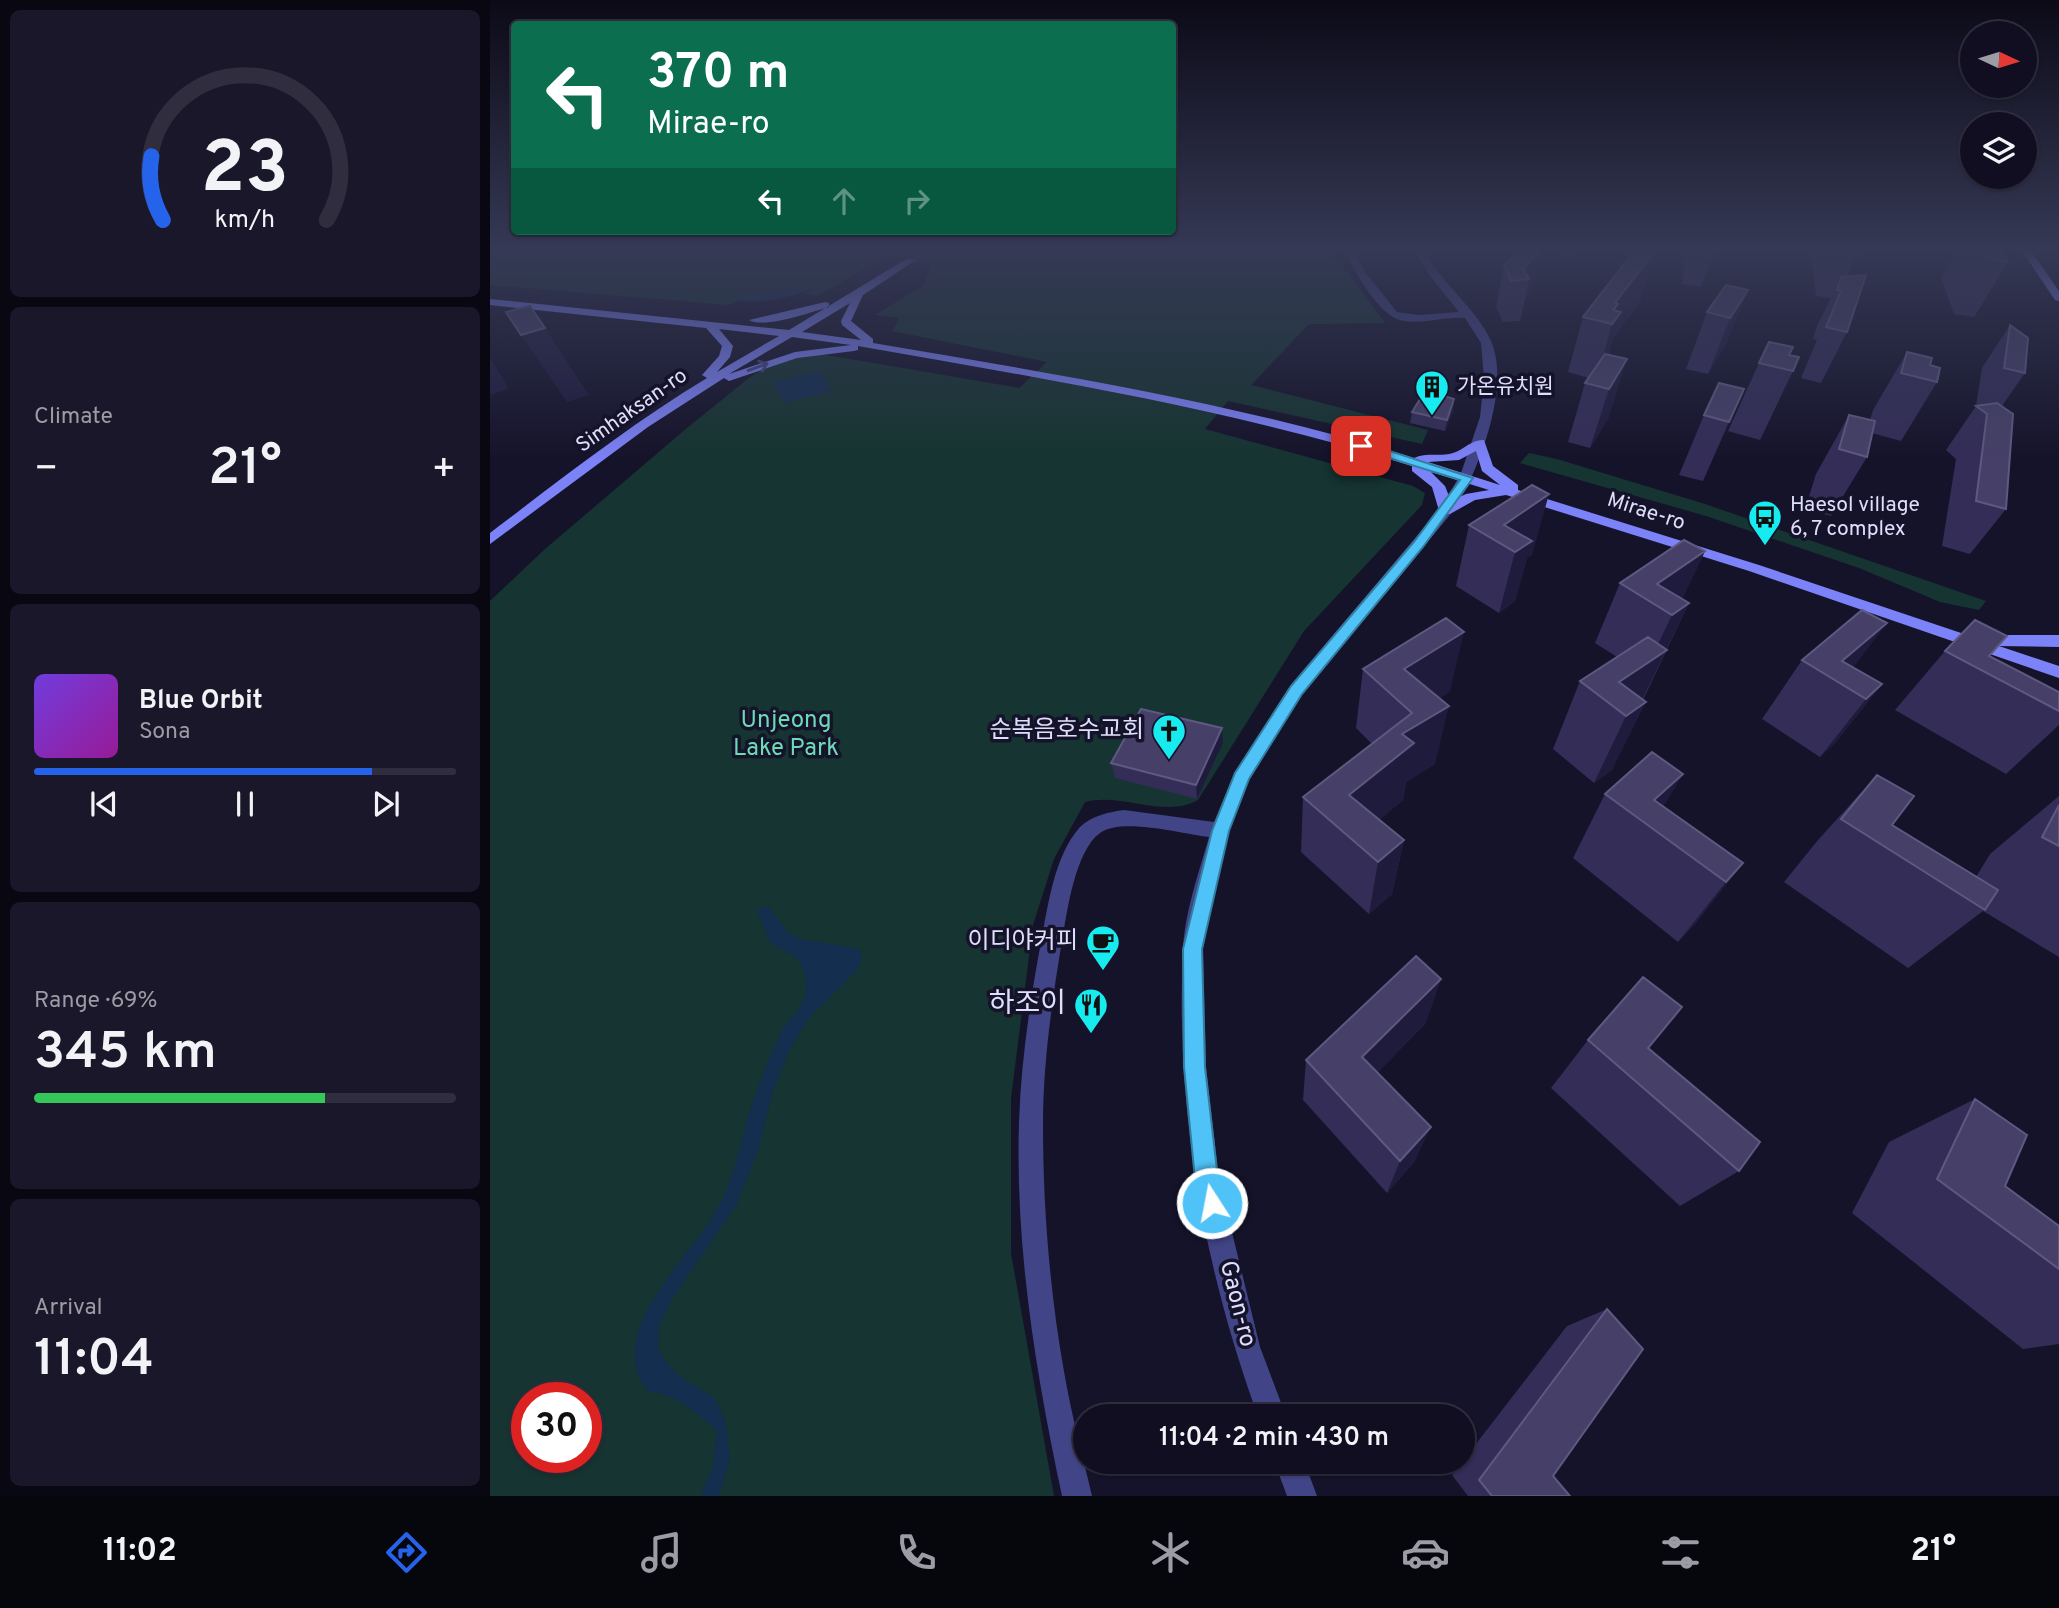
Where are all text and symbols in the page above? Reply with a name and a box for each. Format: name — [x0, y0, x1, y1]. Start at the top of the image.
north arrow — [1960, 21, 2037, 98]
map controls — [1960, 21, 2037, 189]
text: 370 m — [647, 44, 789, 106]
icon: left — [532, 49, 623, 140]
text: Mirae-ro — [647, 105, 770, 145]
button: layers — [1960, 112, 2037, 189]
text: 23 — [201, 126, 289, 218]
icon: left — [752, 182, 790, 220]
icon: ahead — [825, 182, 863, 220]
icon: right — [898, 182, 936, 220]
text: km/h — [215, 204, 275, 236]
one-way arrow — [747, 360, 769, 373]
street label: Simhaksan-ro — [571, 363, 693, 459]
building icon: 가온유치원 — [1413, 368, 1451, 417]
place label: 가온유치원 — [1457, 374, 1554, 401]
text: Climate — [34, 403, 113, 432]
pin — [1331, 416, 1391, 476]
icon: arrive — [1342, 427, 1380, 465]
text: 21° — [208, 437, 282, 503]
text: − — [34, 446, 59, 495]
text: + — [431, 446, 456, 495]
street label: Mirae-ro — [1604, 487, 1688, 537]
place label: Haesol village 6, 7 complex — [1790, 492, 1920, 543]
bus stop icon: Haesol village 6, 7 complex — [1746, 498, 1784, 547]
text: Blue Orbit — [139, 685, 263, 718]
park label: Unjeong Lake Park — [733, 706, 839, 764]
church icon: 순복음호수교회 — [1150, 712, 1188, 761]
place label: 순복음호수교회 — [989, 716, 1144, 746]
text: Sona — [139, 718, 190, 747]
icon: previous — [85, 785, 123, 823]
icon: pause — [226, 785, 264, 823]
icon: next — [367, 785, 405, 823]
cafe icon: 이디야커피 — [1084, 923, 1122, 972]
place label: 이디야커피 — [968, 927, 1078, 957]
restaurant icon: 하조이 — [1072, 986, 1110, 1035]
text: Range · 69% — [34, 987, 157, 1016]
place label: 하조이 — [989, 987, 1066, 1023]
text: 345 km — [34, 1021, 217, 1087]
position arrow — [1175, 1166, 1249, 1240]
street label: Gaon-ro — [1212, 1258, 1262, 1350]
text: Arrival — [34, 1294, 103, 1323]
text: 11:04 — [34, 1328, 154, 1394]
speed limit sign: 30 — [511, 1382, 602, 1473]
text: 11:04 · 2 min · 430 m — [1159, 1422, 1389, 1455]
icon: directions — [382, 1528, 431, 1577]
icon: music — [637, 1528, 686, 1577]
icon: phone — [892, 1528, 941, 1577]
icon: climate — [1146, 1528, 1195, 1577]
icon: car — [1401, 1528, 1450, 1577]
icon: filters — [1656, 1528, 1705, 1577]
text: 11:02 — [103, 1532, 177, 1572]
text: 21° — [1910, 1532, 1956, 1572]

